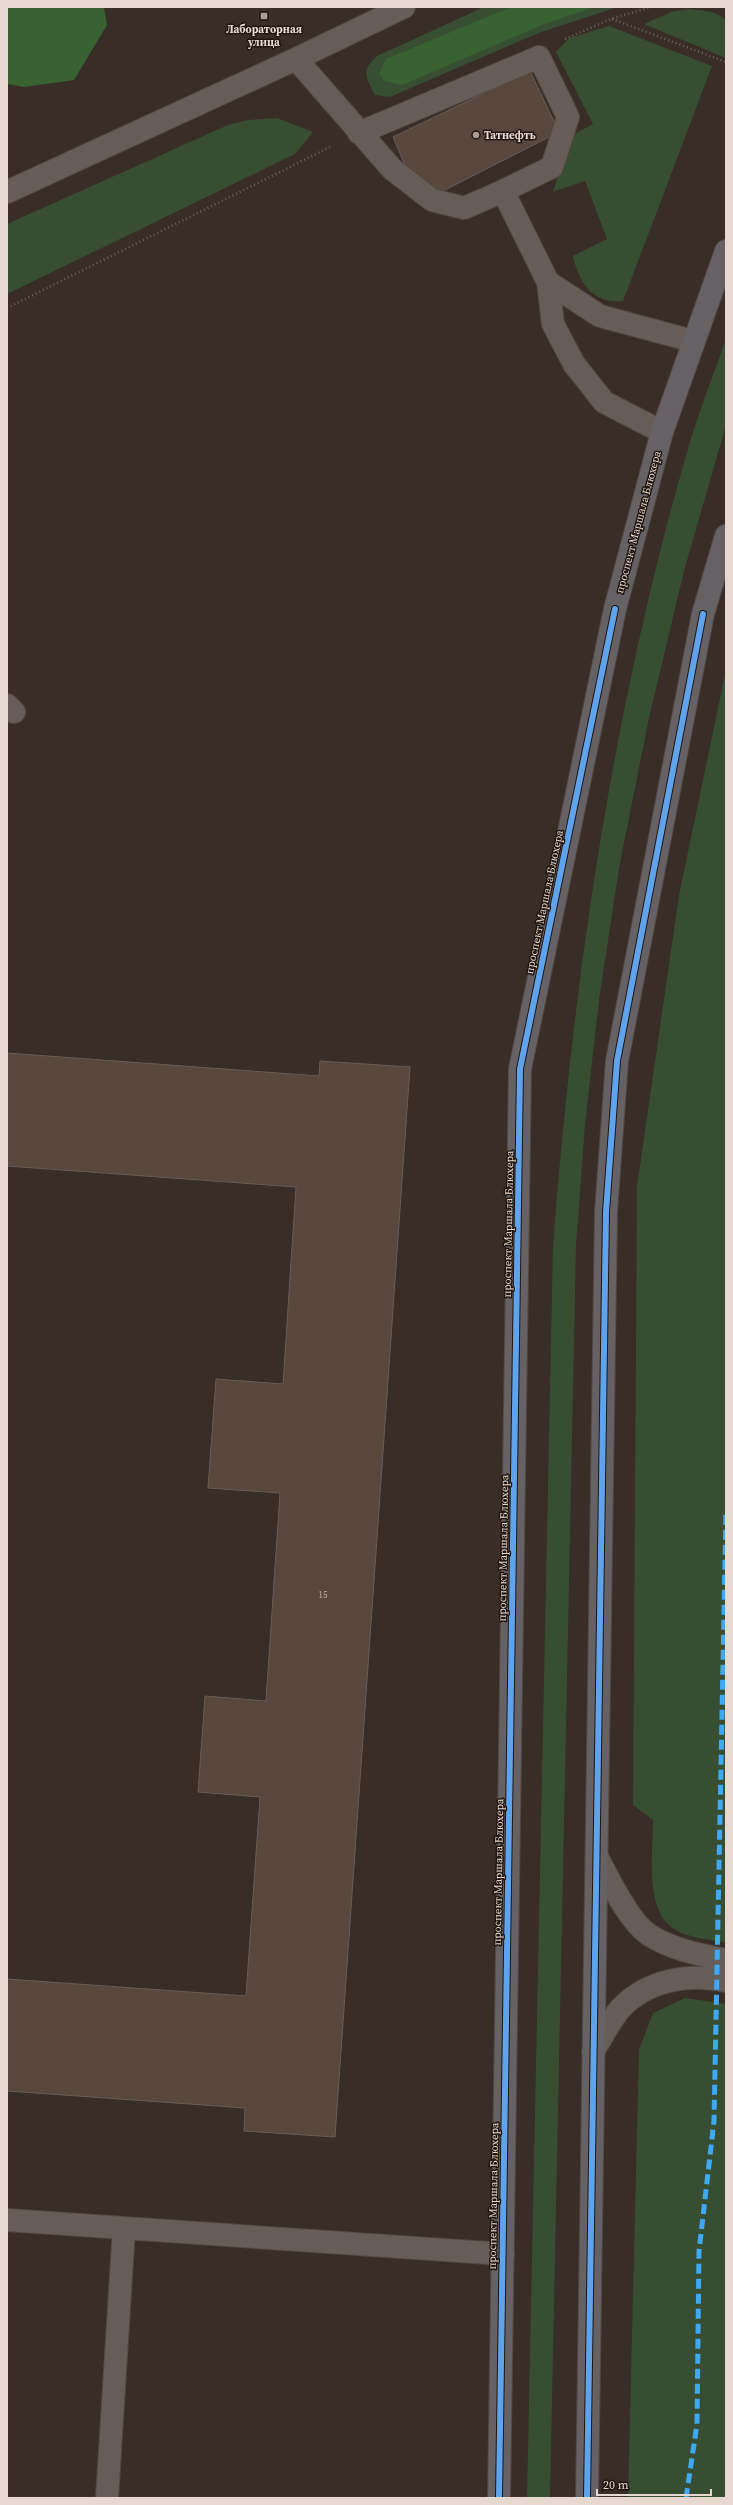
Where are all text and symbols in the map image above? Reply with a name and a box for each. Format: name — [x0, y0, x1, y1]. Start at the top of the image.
marker: Лабораторная улица — [259, 11, 269, 21]
place label: Лабораторная улица — [226, 22, 302, 50]
place label: Татнефть — [484, 128, 536, 143]
marker: Татнефть — [471, 130, 481, 140]
street label: проспект Маршала Блюхера — [612, 449, 665, 595]
street label: проспект Маршала Блюхера — [522, 828, 567, 976]
street label: проспект Маршала Блюхера — [500, 1150, 517, 1298]
street label: проспект Маршала Блюхера — [495, 1474, 512, 1622]
house number: 15 — [318, 1589, 328, 1601]
street label: проспект Маршала Блюхера — [490, 1798, 507, 1946]
street label: проспект Маршала Блюхера — [485, 2122, 502, 2270]
scale bar — [597, 2471, 711, 2497]
text: 20 m — [603, 2477, 629, 2493]

